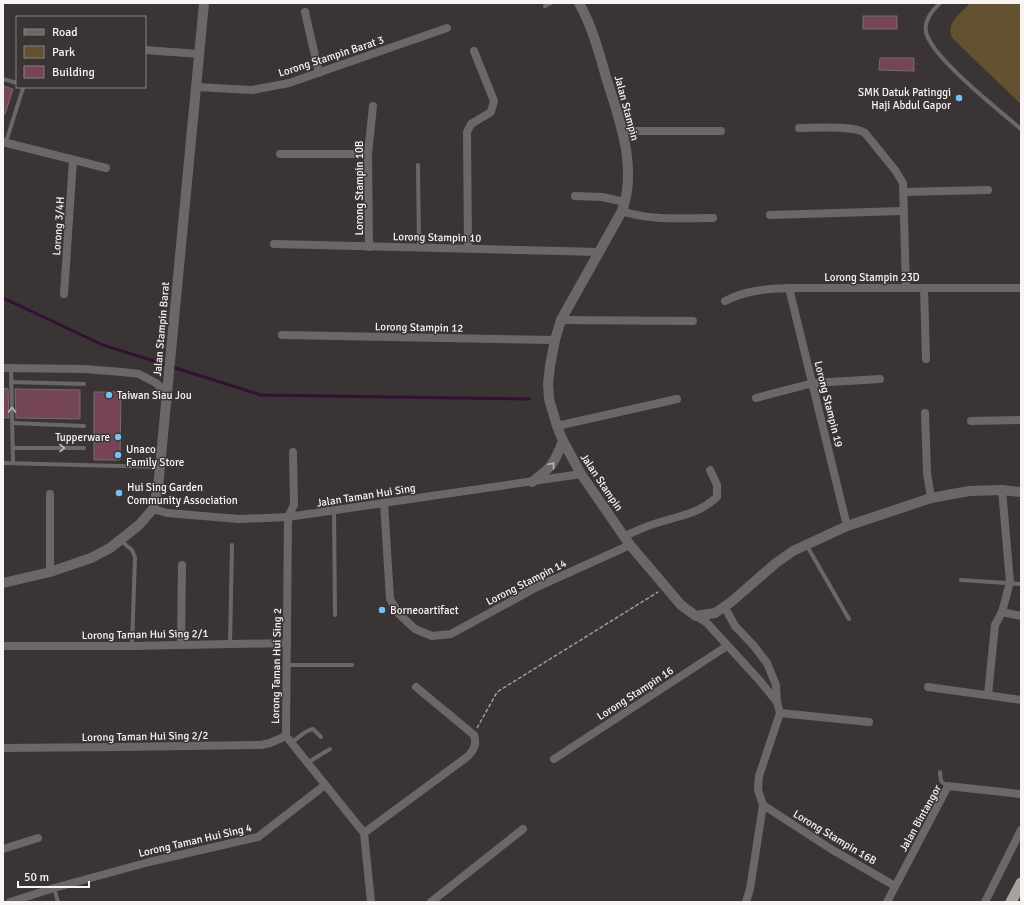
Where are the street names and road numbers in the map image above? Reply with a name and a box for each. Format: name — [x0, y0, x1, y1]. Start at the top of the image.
street label: Lorong Stampin Barat 3 — [277, 33, 386, 80]
street label: Jalan Stampin — [612, 74, 641, 142]
street label: Lorong Stampin 10B — [353, 140, 366, 236]
street label: Lorong 3/4H — [50, 196, 67, 256]
street label: Lorong Stampin 10 — [393, 230, 481, 245]
street label: Lorong Stampin 23D — [824, 271, 920, 284]
street label: Jalan Stampin Barat — [151, 281, 172, 377]
street label: Lorong Stampin 12 — [375, 320, 463, 335]
street label: Lorong Stampin 19 — [812, 360, 846, 449]
street label: Jalan Stampin — [578, 451, 626, 514]
street label: Jalan Taman Hui Sing — [316, 481, 417, 510]
street label: Lorong Stampin 14 — [484, 557, 569, 608]
street label: Lorong Taman Hui Sing 2 — [269, 608, 284, 724]
street label: Lorong Taman Hui Sing 2/1 — [82, 627, 208, 642]
street label: Lorong Stampin 16 — [595, 664, 676, 723]
street label: Lorong Taman Hui Sing 2/2 — [82, 729, 208, 744]
street label: Jalan Bintangor — [897, 783, 944, 854]
street label: Lorong Stampin 16B — [791, 807, 879, 868]
street label: Lorong Taman Hui Sing 4 — [137, 821, 253, 860]

